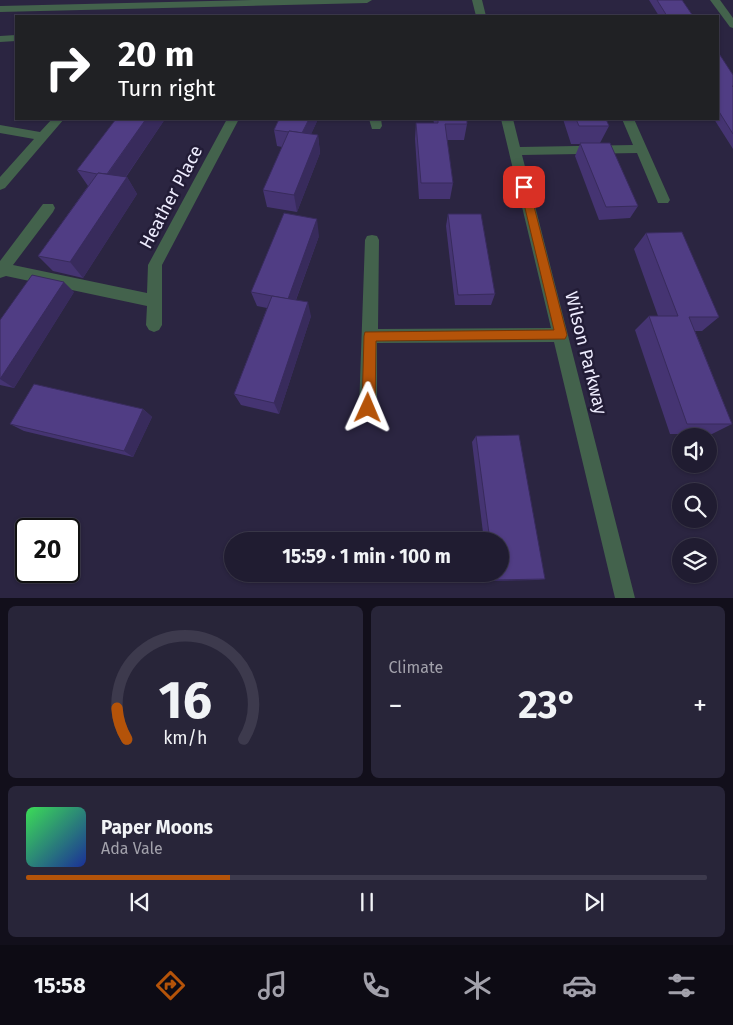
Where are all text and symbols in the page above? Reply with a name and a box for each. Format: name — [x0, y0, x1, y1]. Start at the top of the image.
text: 20 m — [118, 33, 194, 75]
icon: right — [35, 35, 100, 100]
text: Turn right — [118, 75, 215, 102]
street label: Heather Place — [135, 142, 207, 252]
pin — [503, 166, 545, 208]
icon: arrive — [510, 173, 538, 201]
street label: Wilson Parkway — [560, 289, 612, 417]
position arrow — [341, 381, 393, 433]
map controls — [672, 428, 717, 583]
button: sound — [672, 428, 717, 473]
button: search — [672, 483, 717, 528]
speed limit sign: 20 — [15, 518, 80, 583]
button: layers — [672, 538, 717, 583]
text: 15:59 · 1 min · 100 m — [282, 545, 451, 568]
text: Climate — [389, 658, 443, 677]
text: 16 — [159, 669, 212, 732]
text: 23° — [518, 682, 577, 728]
text: − — [389, 689, 403, 722]
text: + — [693, 689, 707, 722]
text: km/h — [163, 727, 207, 749]
text: Paper Moons — [101, 816, 213, 839]
text: Ada Vale — [101, 839, 163, 858]
icon: previous — [126, 888, 154, 916]
icon: pause — [353, 888, 381, 916]
icon: next — [580, 888, 608, 916]
icon: directions — [153, 968, 188, 1003]
icon: music — [255, 968, 290, 1003]
icon: phone — [358, 968, 393, 1003]
icon: climate — [460, 968, 495, 1003]
icon: car — [562, 968, 597, 1003]
icon: filters — [664, 968, 699, 1003]
text: 15:58 — [34, 972, 86, 999]

